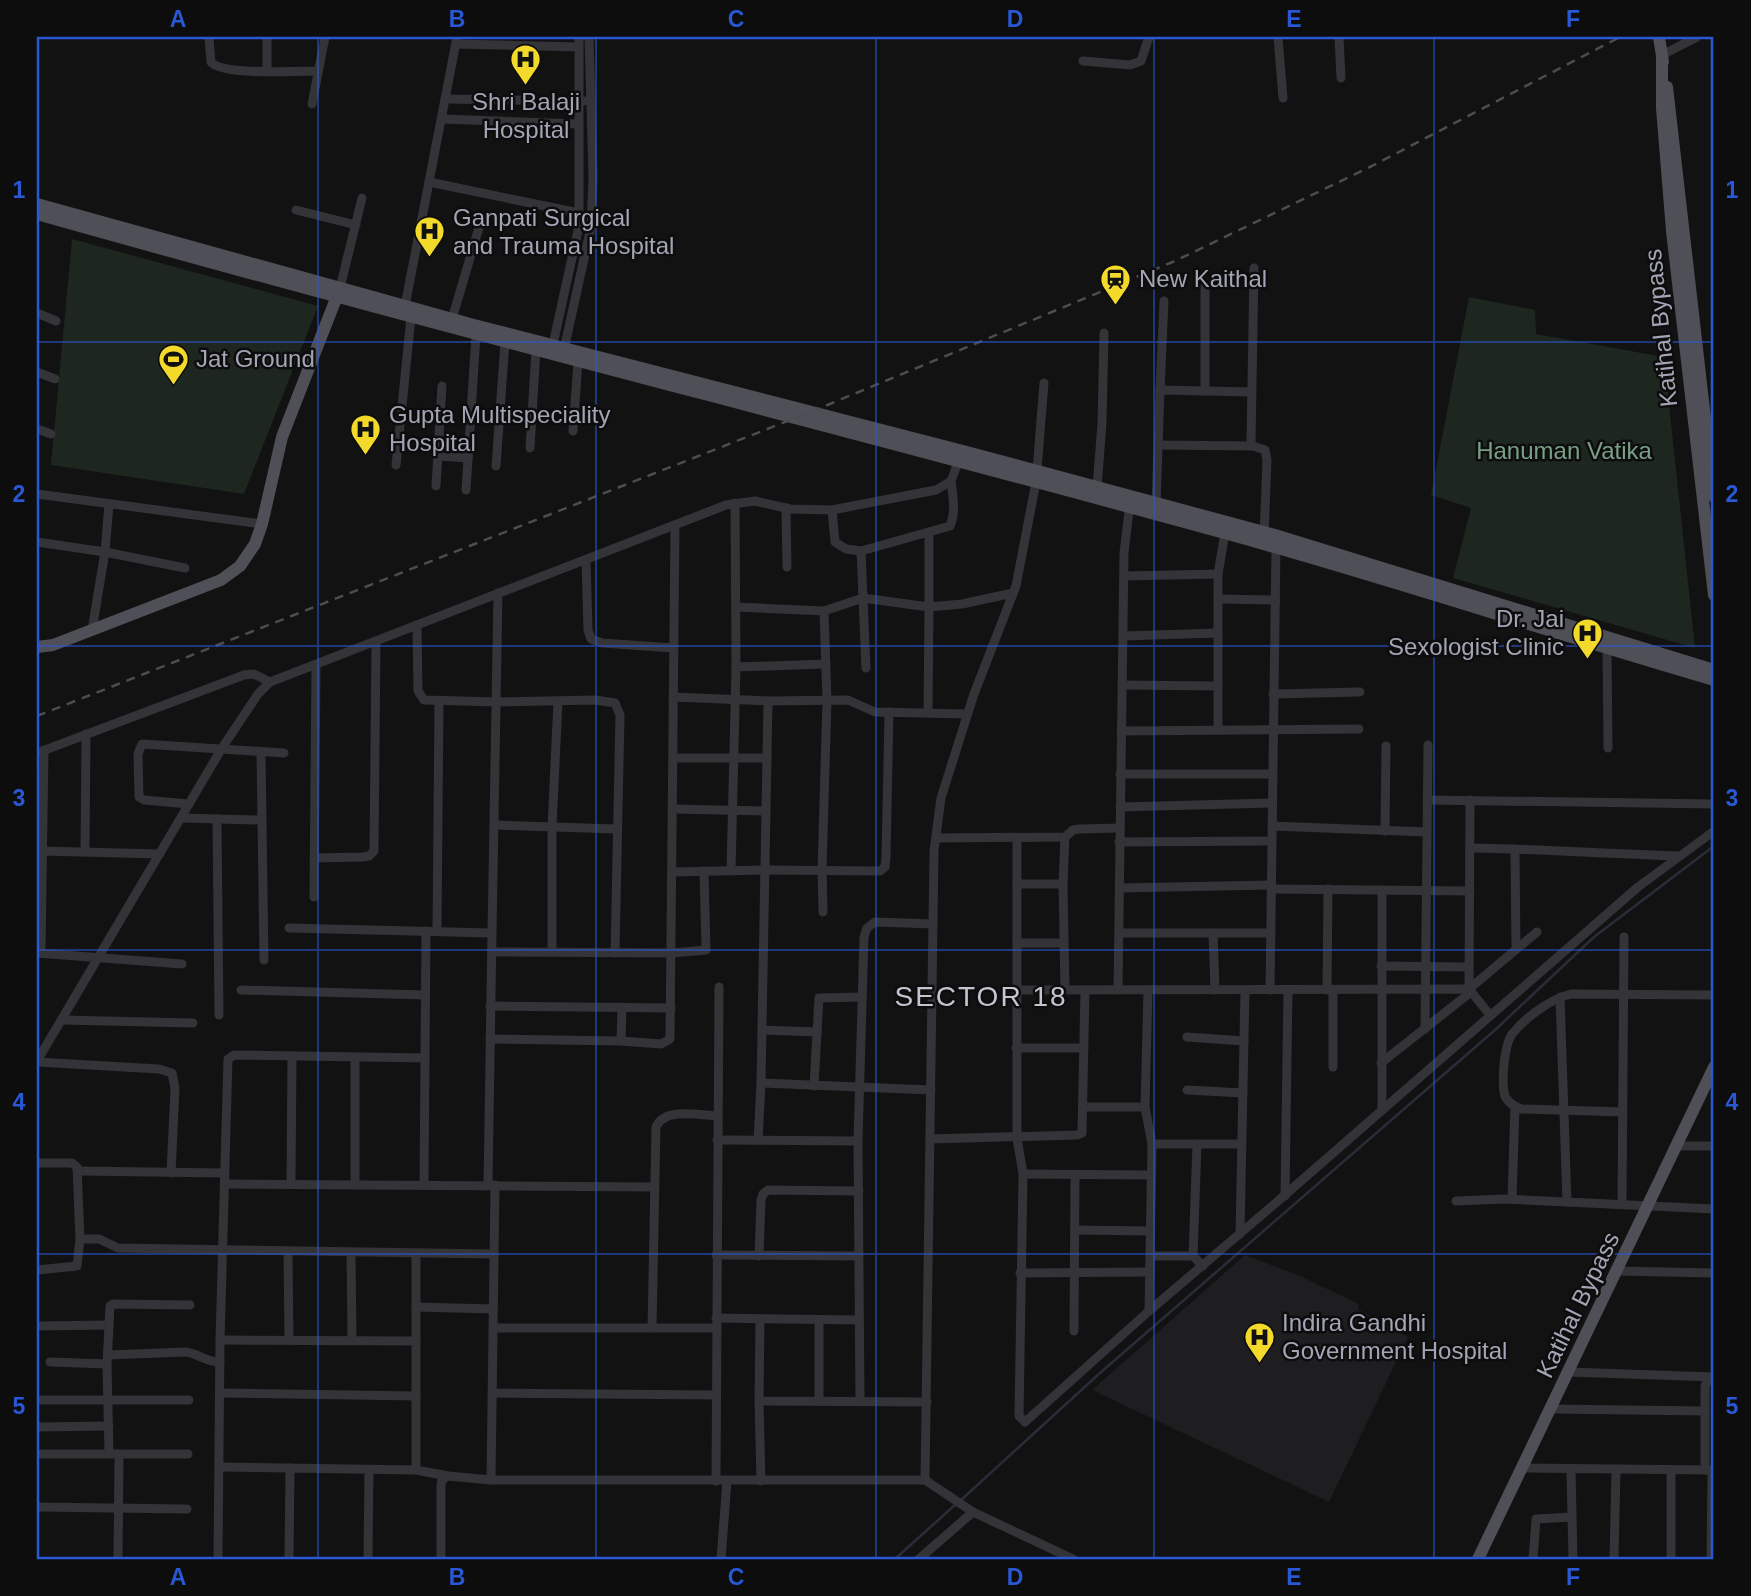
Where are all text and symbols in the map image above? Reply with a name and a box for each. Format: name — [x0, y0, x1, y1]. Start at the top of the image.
text: A — [170, 6, 186, 32]
text: B — [449, 6, 465, 32]
text: C — [728, 6, 744, 32]
text: D — [1007, 6, 1023, 32]
text: E — [1286, 6, 1302, 32]
text: F — [1566, 6, 1580, 32]
hospital icon: Shri Balaji Hospital — [509, 43, 543, 87]
place label: Shri Balaji Hospital — [472, 88, 580, 143]
text: 1 — [13, 177, 26, 203]
text: 1 — [1726, 177, 1739, 203]
place label: Ganpati Surgical and Trauma Hospital — [453, 204, 674, 259]
hospital icon: Ganpati Surgical and Trauma Hospital — [413, 215, 447, 259]
street label: Katihal Bypass — [1639, 248, 1682, 408]
station icon: New Kaithal — [1099, 262, 1133, 306]
place label: New Kaithal — [1139, 265, 1267, 292]
sports icon: Jat Ground — [156, 342, 190, 386]
place label: Jat Ground — [196, 345, 315, 372]
place label: Gupta Multispeciality Hospital — [389, 401, 610, 456]
hospital icon: Gupta Multispeciality Hospital — [349, 412, 383, 456]
park label: Hanuman Vatika — [1476, 437, 1652, 464]
text: 2 — [13, 481, 25, 507]
text: 2 — [1726, 481, 1738, 507]
place label: Dr. Jai Sexologist Clinic — [1388, 605, 1564, 660]
hospital icon: Dr. Jai Sexologist Clinic — [1570, 616, 1604, 660]
text: 3 — [13, 785, 25, 811]
text: 3 — [1726, 785, 1738, 811]
district label: SECTOR 18 — [894, 981, 1068, 1012]
text: 4 — [13, 1089, 26, 1115]
text: 4 — [1726, 1089, 1739, 1115]
street label: Katihal Bypass — [1531, 1228, 1624, 1382]
place label: Indira Gandhi Government Hospital — [1282, 1309, 1507, 1364]
hospital icon: Indira Gandhi Government Hospital — [1242, 1320, 1276, 1364]
text: 5 — [13, 1393, 26, 1419]
text: 5 — [1726, 1393, 1739, 1419]
text: A — [170, 1564, 186, 1590]
text: B — [449, 1564, 465, 1590]
text: C — [728, 1564, 744, 1590]
text: D — [1007, 1564, 1023, 1590]
text: E — [1286, 1564, 1302, 1590]
text: F — [1566, 1564, 1580, 1590]

